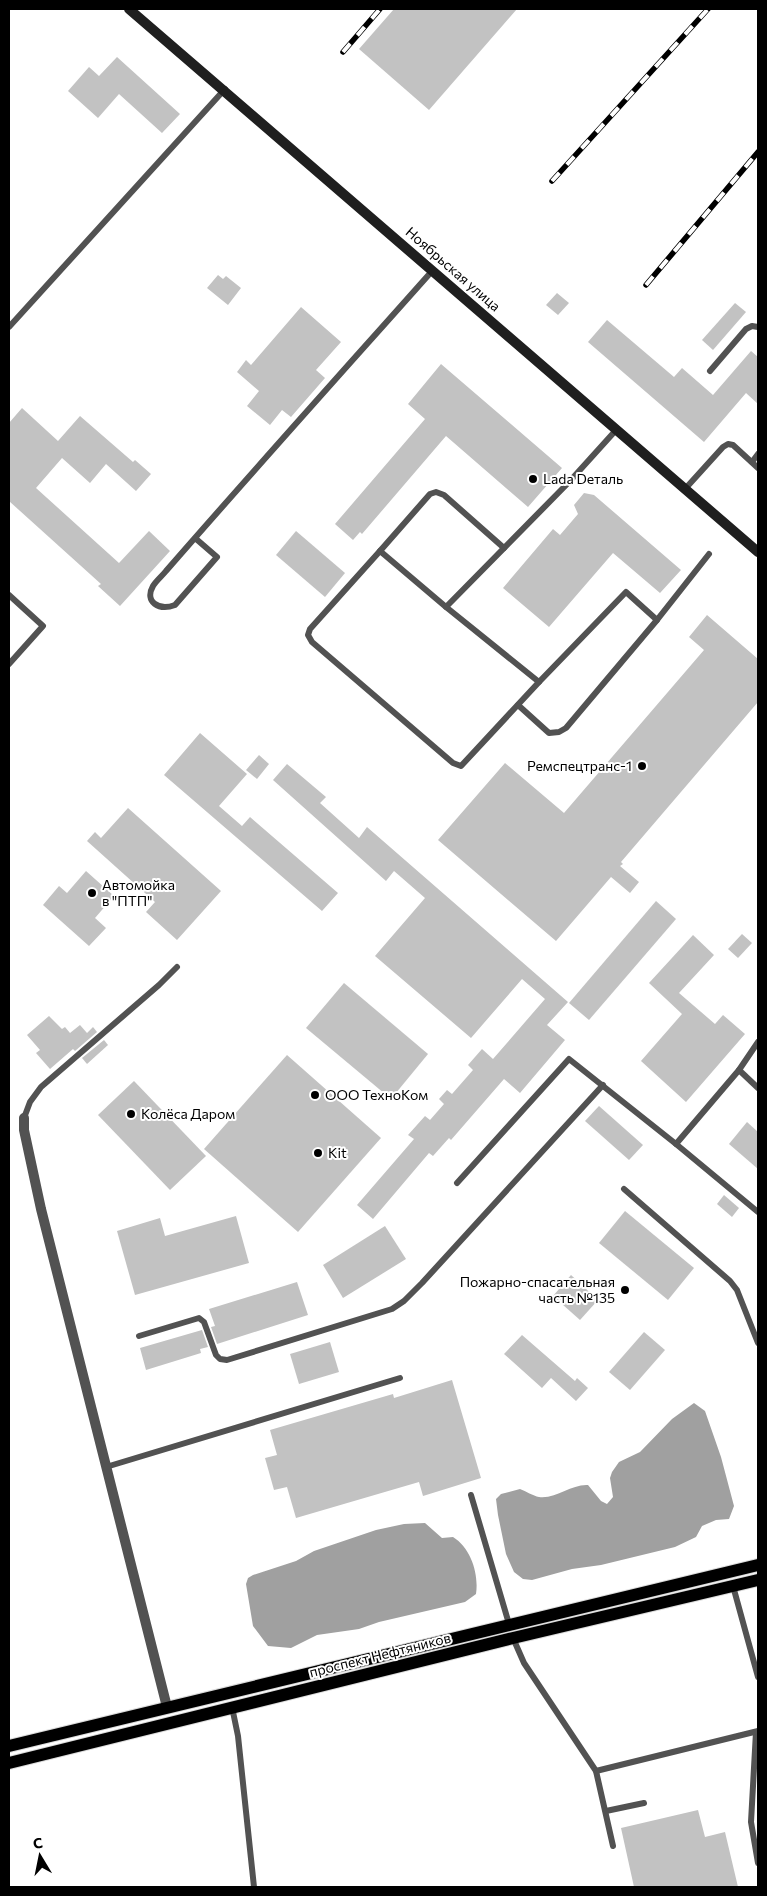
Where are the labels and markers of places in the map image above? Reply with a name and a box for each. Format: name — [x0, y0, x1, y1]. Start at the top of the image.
place label: Lada Dеталь — [543, 470, 623, 487]
marker: Lada Dеталь — [527, 473, 539, 485]
place label: Ремспецтранс-1 — [527, 757, 632, 774]
marker: Ремспецтранс-1 — [636, 760, 648, 772]
place label: Автомойка в "ПТП" — [102, 876, 175, 909]
marker: Автомойка в "ПТП" — [86, 887, 98, 899]
place label: ООО ТехноКом — [325, 1086, 428, 1103]
marker: ООО ТехноКом — [309, 1089, 321, 1101]
place label: Колёса Даром — [141, 1105, 235, 1122]
marker: Колёса Даром — [125, 1108, 137, 1120]
place label: Kit — [328, 1144, 347, 1161]
marker: Kit — [312, 1147, 324, 1159]
place label: Пожарно-спасательная часть №135 — [460, 1273, 615, 1306]
marker: Пожарно-спасательная часть №135 — [619, 1284, 631, 1296]

